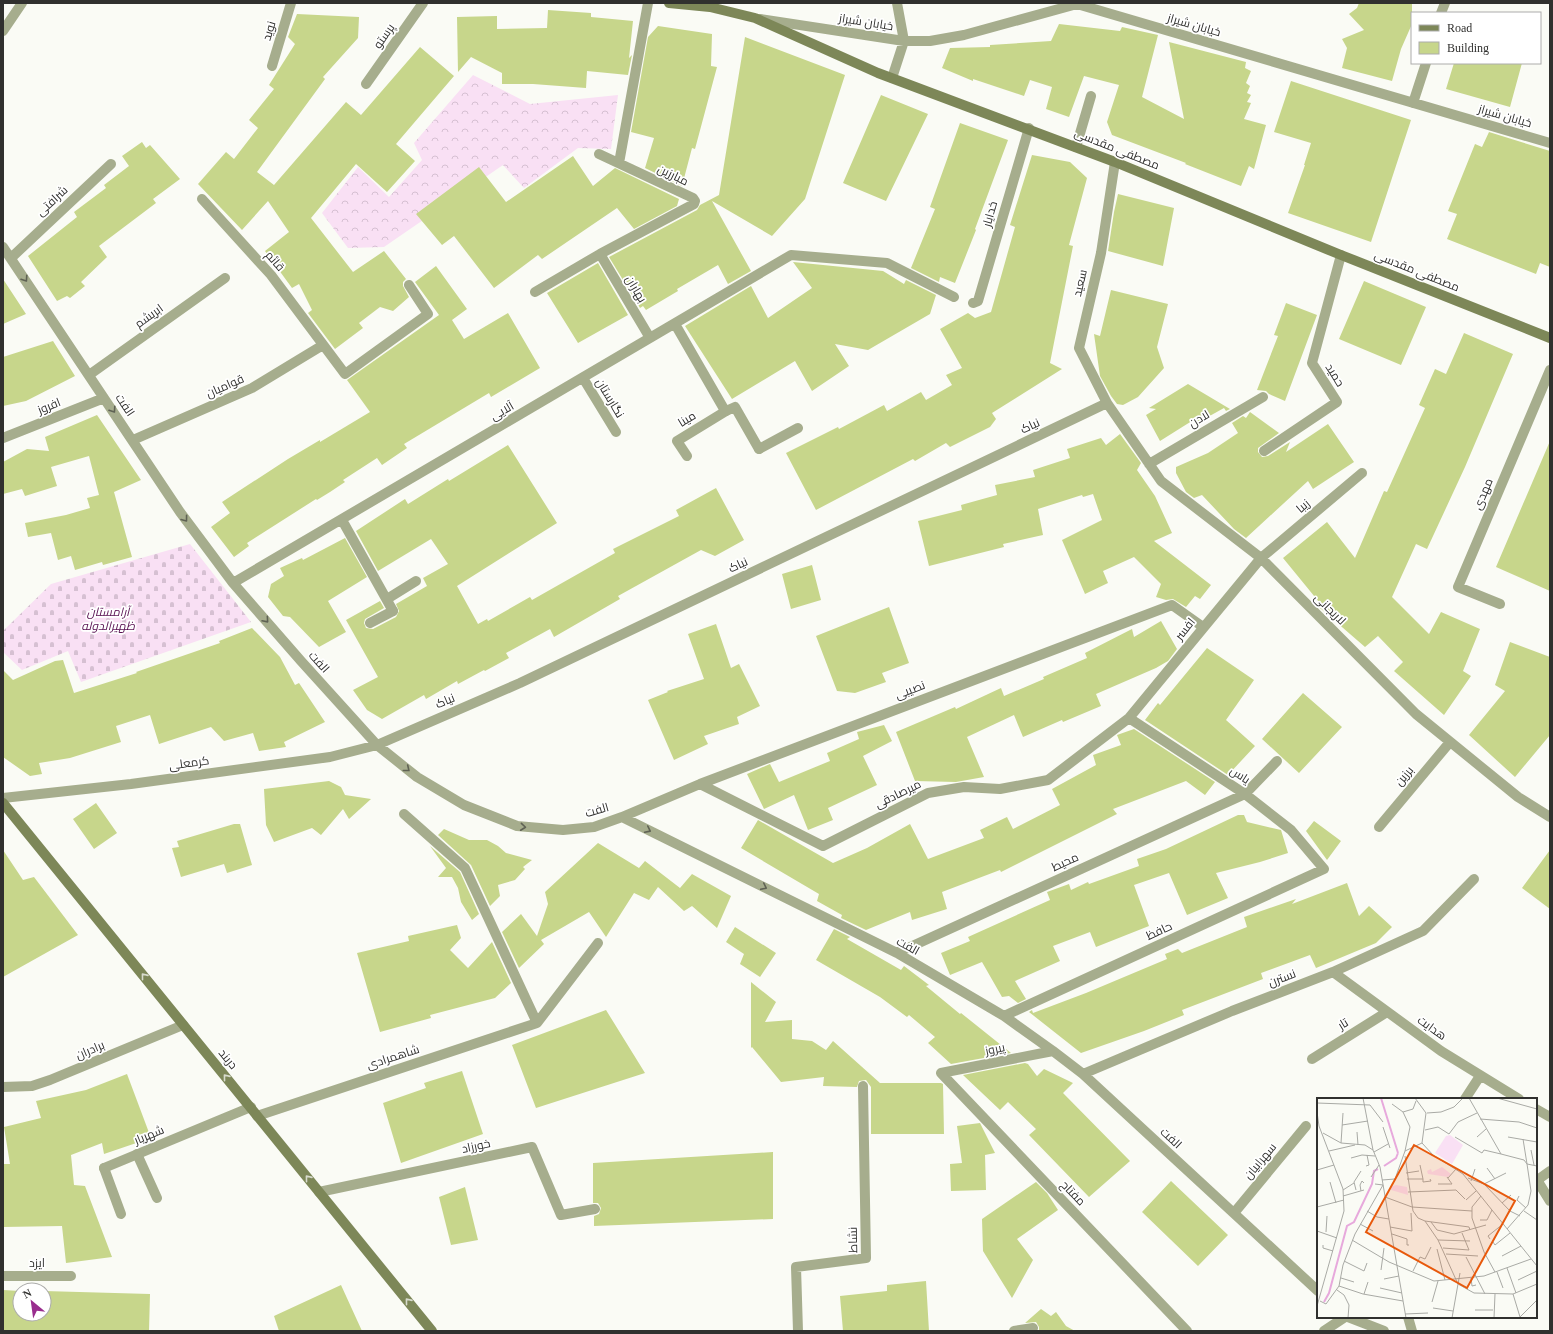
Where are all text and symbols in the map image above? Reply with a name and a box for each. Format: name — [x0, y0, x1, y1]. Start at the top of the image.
street label: خیابان شیراز — [1165, 10, 1222, 39]
street label: خیابان شیراز — [837, 11, 894, 33]
legend — [1411, 12, 1541, 64]
street label: نوید — [259, 20, 279, 42]
street label: پرستو — [370, 20, 400, 52]
text: Road — [1447, 21, 1472, 35]
text: Building — [1447, 41, 1489, 55]
street label: خیابان شیراز — [1476, 101, 1533, 130]
street label: مصطفی مقدسی — [1072, 126, 1162, 172]
street label: مبارزین — [655, 162, 691, 188]
street label: شرافتی — [33, 183, 71, 219]
street label: خدایار — [979, 199, 1000, 229]
street label: قائم — [262, 248, 287, 275]
street label: مصطفی مقدسی — [1372, 248, 1462, 294]
street label: سعید — [1070, 268, 1090, 298]
street label: بهاران — [623, 273, 649, 305]
one-way arrow — [20, 275, 28, 282]
street label: ابریشم — [132, 301, 166, 332]
street label: حمید — [1323, 361, 1347, 389]
street label: قوامیان — [204, 371, 246, 401]
street label: نگارستان — [593, 376, 627, 420]
street label: الفت — [112, 391, 138, 419]
street label: افروز — [34, 395, 63, 417]
street label: آلایی — [488, 398, 517, 423]
one-way arrow — [108, 406, 115, 413]
street label: لادن — [1186, 407, 1212, 431]
street label: مینا — [676, 408, 698, 430]
street label: نیاک — [1018, 415, 1042, 437]
street label: مهدی — [1470, 476, 1496, 512]
street label: زیبا — [1293, 496, 1313, 516]
one-way arrow — [180, 514, 187, 521]
street label: نیاک — [726, 554, 750, 576]
street label: لاریجانی — [1311, 590, 1349, 628]
park label: آرامستان ظهیرالدوله — [81, 605, 135, 633]
street label: افسر — [1171, 615, 1198, 644]
one-way arrow — [261, 616, 268, 623]
street label: الفت — [306, 648, 332, 676]
street label: نصیبی — [893, 678, 927, 702]
street label: نیاک — [433, 691, 457, 711]
street label: کرمعلی — [168, 753, 210, 773]
street label: یاس — [1227, 763, 1253, 787]
street label: برزین — [1392, 763, 1416, 789]
one-way arrow — [403, 764, 410, 771]
street label: میرصادقی — [873, 777, 923, 811]
street label: الفت — [584, 800, 610, 820]
one-way arrow — [520, 822, 526, 831]
one-way arrow — [643, 825, 651, 832]
street label: محیط — [1049, 850, 1081, 874]
one-way arrow — [760, 883, 767, 890]
street label: حافظ — [1144, 919, 1174, 943]
street label: الفت — [894, 934, 922, 958]
street label: نسترن — [1266, 966, 1298, 990]
one-way arrow — [142, 974, 149, 981]
street label: هدایت — [1415, 1013, 1449, 1043]
street label: تار — [1334, 1015, 1352, 1033]
street label: برادران — [73, 1038, 107, 1062]
street label: پیروز — [983, 1040, 1007, 1060]
street label: شاهمرادی — [365, 1042, 421, 1072]
street label: دربند — [216, 1046, 241, 1072]
one-way arrow — [224, 1075, 231, 1082]
inset map — [1317, 1098, 1537, 1318]
street label: شهریار — [131, 1123, 166, 1148]
street label: الفت — [1157, 1125, 1185, 1151]
street label: خورزاد — [460, 1136, 492, 1156]
street label: سهرابیان — [1241, 1140, 1279, 1182]
one-way arrow — [306, 1176, 313, 1183]
street label: مفتاح — [1057, 1178, 1088, 1209]
street label: نشاط — [846, 1227, 860, 1253]
street label: ایزد — [29, 1256, 45, 1270]
north arrow — [12, 1282, 52, 1322]
text: N — [21, 1286, 34, 1300]
one-way arrow — [405, 1298, 412, 1305]

